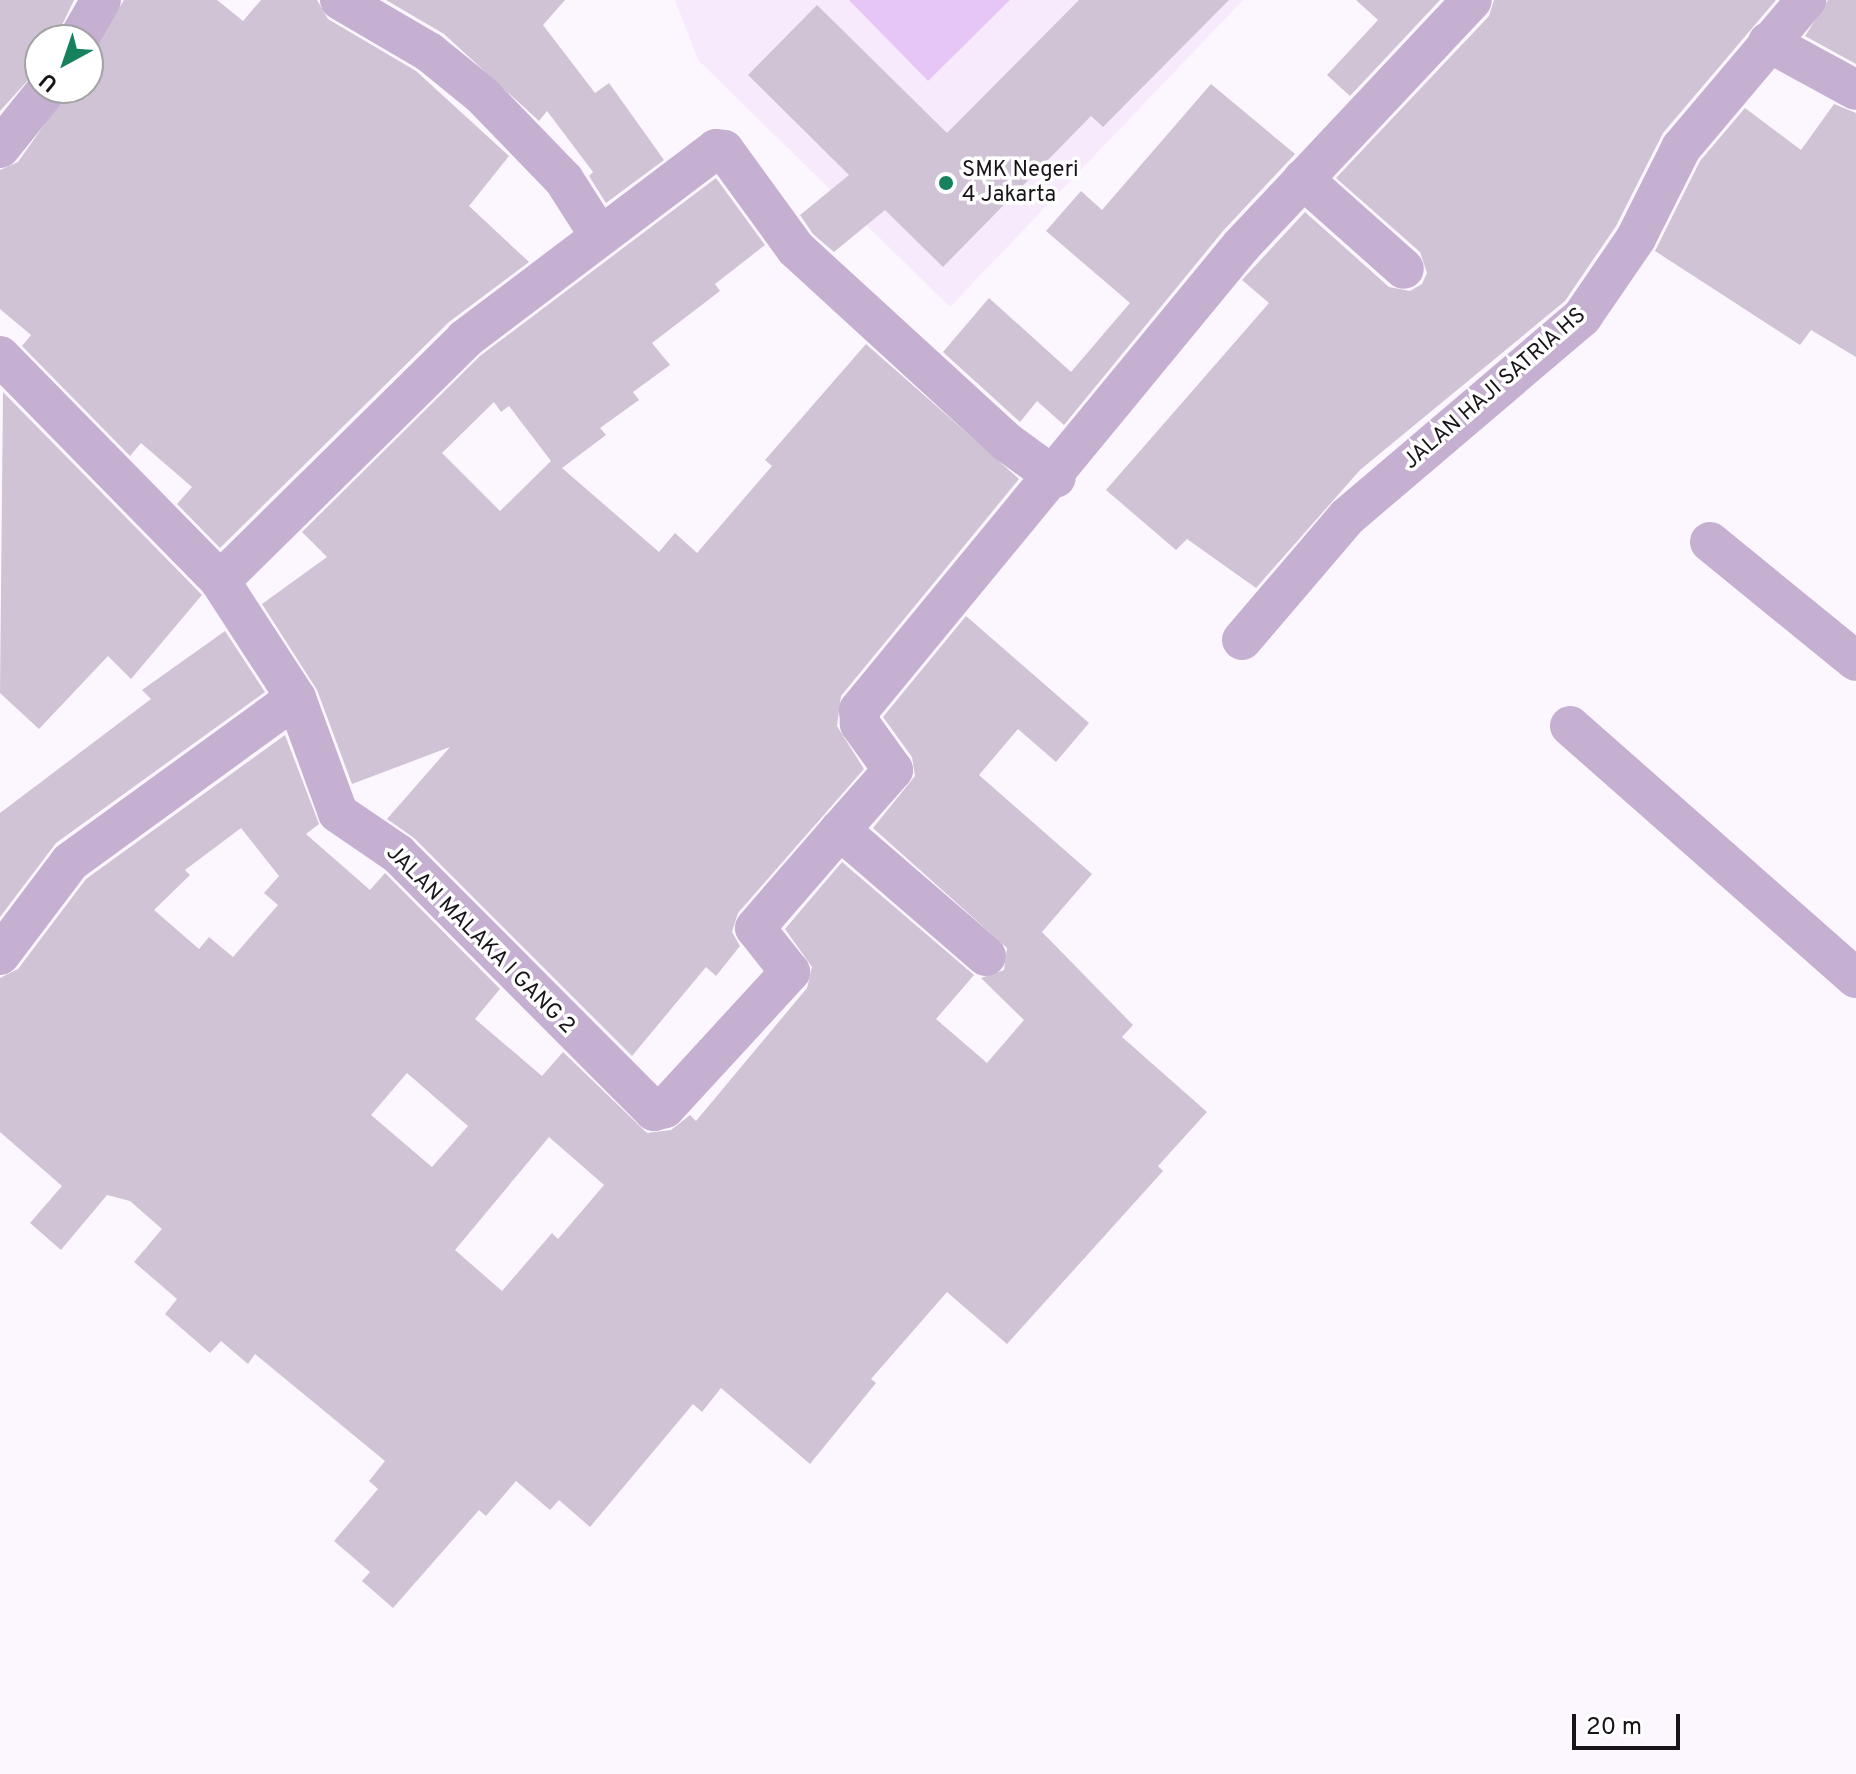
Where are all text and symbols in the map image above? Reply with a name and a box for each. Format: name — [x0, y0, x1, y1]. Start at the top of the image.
north arrow — [24, 24, 104, 104]
text: U — [35, 66, 64, 97]
place label: SMK Negeri 4 Jakarta — [962, 157, 1079, 208]
marker: SMK Negeri 4 Jakarta — [937, 174, 955, 192]
street label: JALAN HAJI SATRIA HS — [1398, 302, 1592, 476]
street label: JALAN MALAKA I GANG 2 — [380, 840, 580, 1040]
scale bar — [1576, 1698, 1684, 1748]
text: 20 m — [1586, 1713, 1642, 1743]

